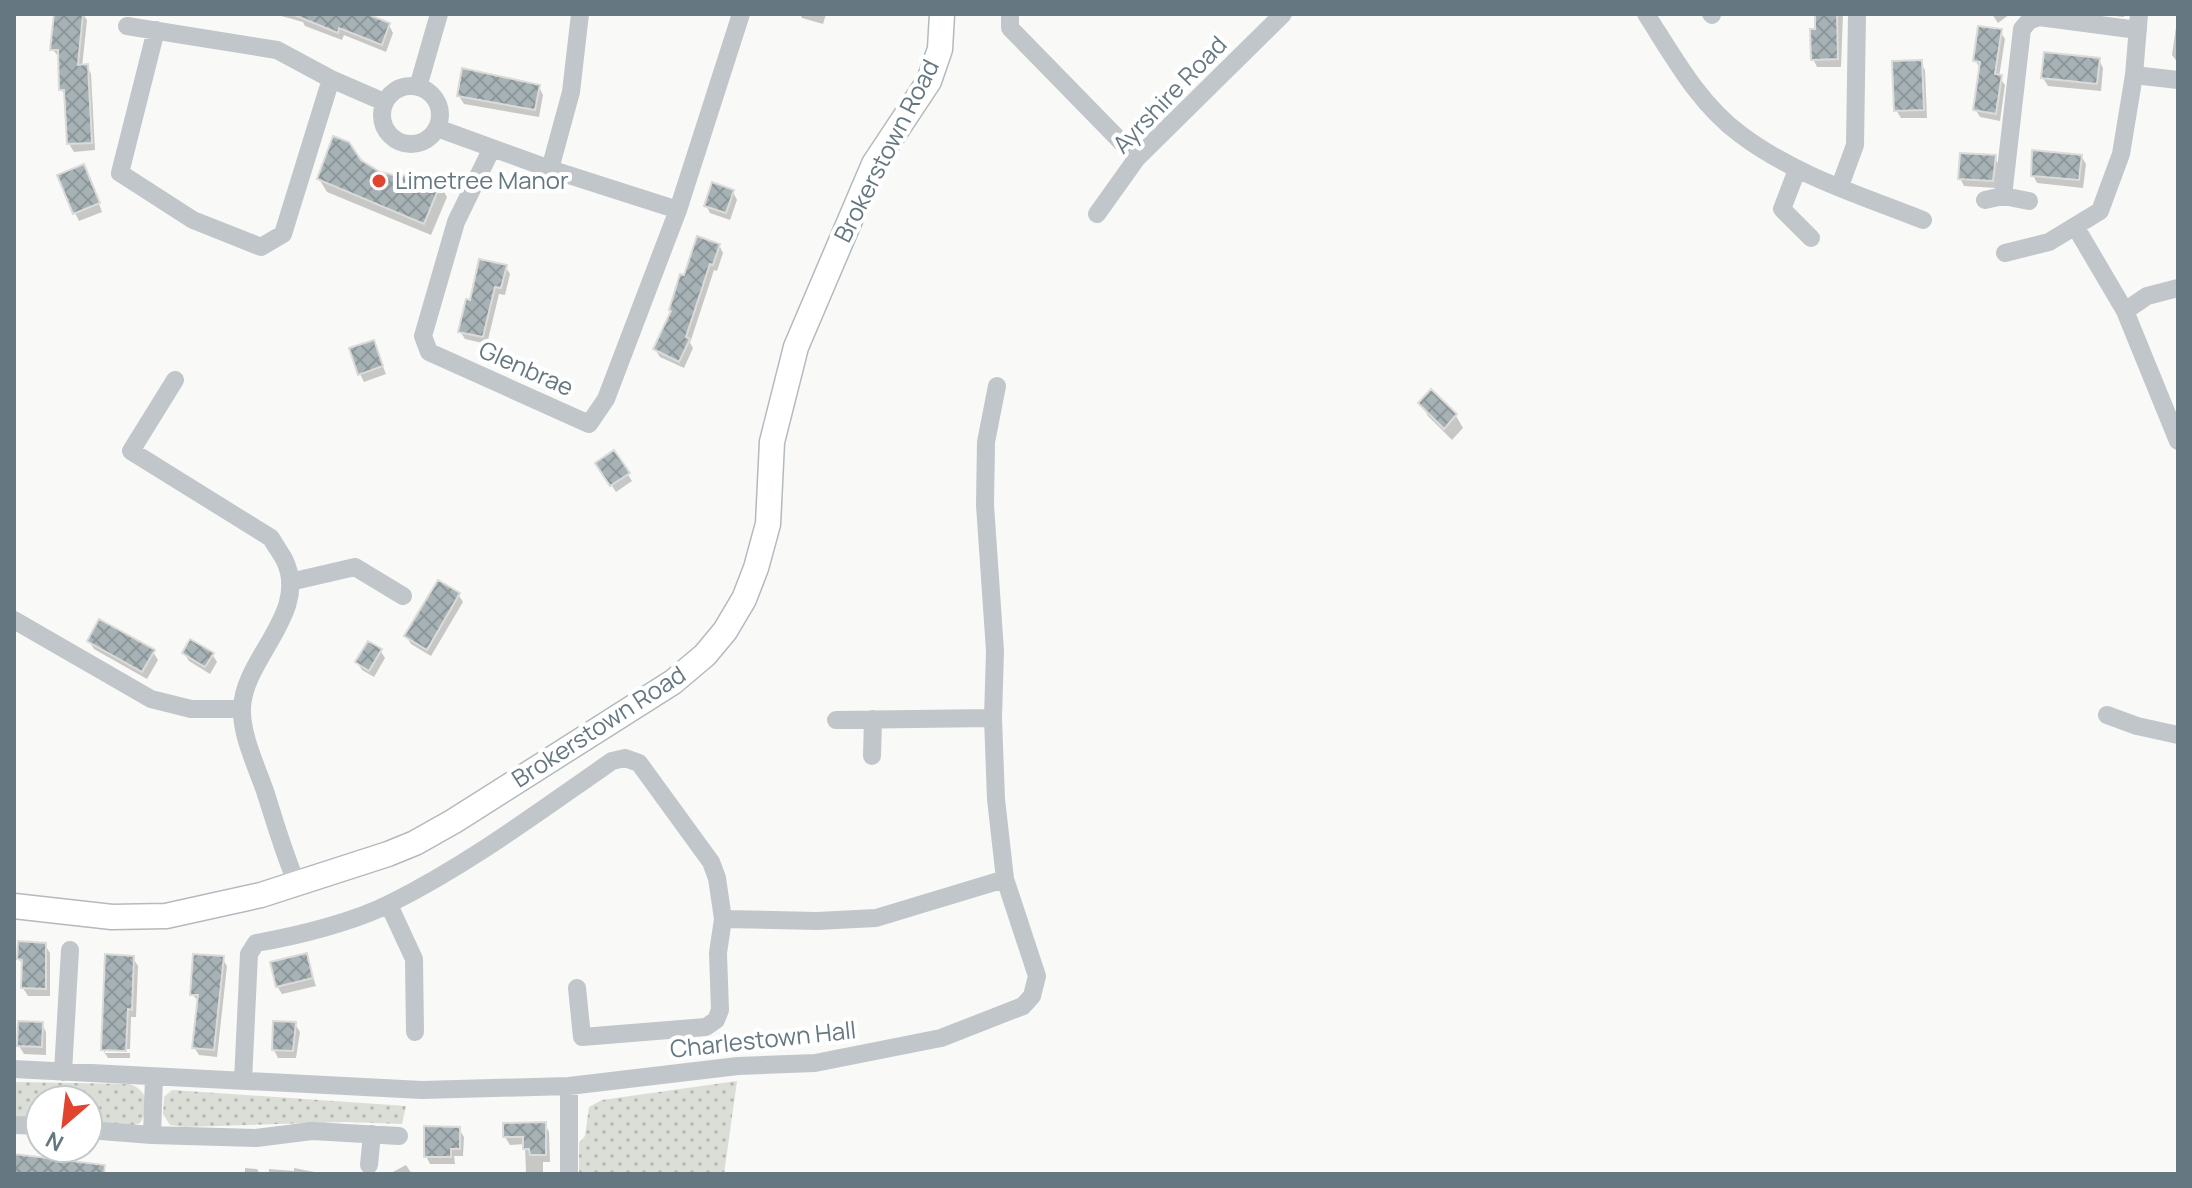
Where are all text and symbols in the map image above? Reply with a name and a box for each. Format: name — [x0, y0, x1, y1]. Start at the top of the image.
street label: Ayrshire Road — [1104, 28, 1233, 160]
street label: Brokerstown Road — [825, 53, 946, 247]
place label: Limetree Manor — [395, 163, 569, 196]
marker: Limetree Manor — [370, 172, 388, 190]
street label: Glenbrae — [474, 332, 579, 403]
street label: Brokerstown Road — [505, 657, 691, 794]
street label: Charlestown Hall — [668, 1012, 858, 1065]
north arrow — [24, 1084, 104, 1164]
text: N — [41, 1125, 69, 1159]

